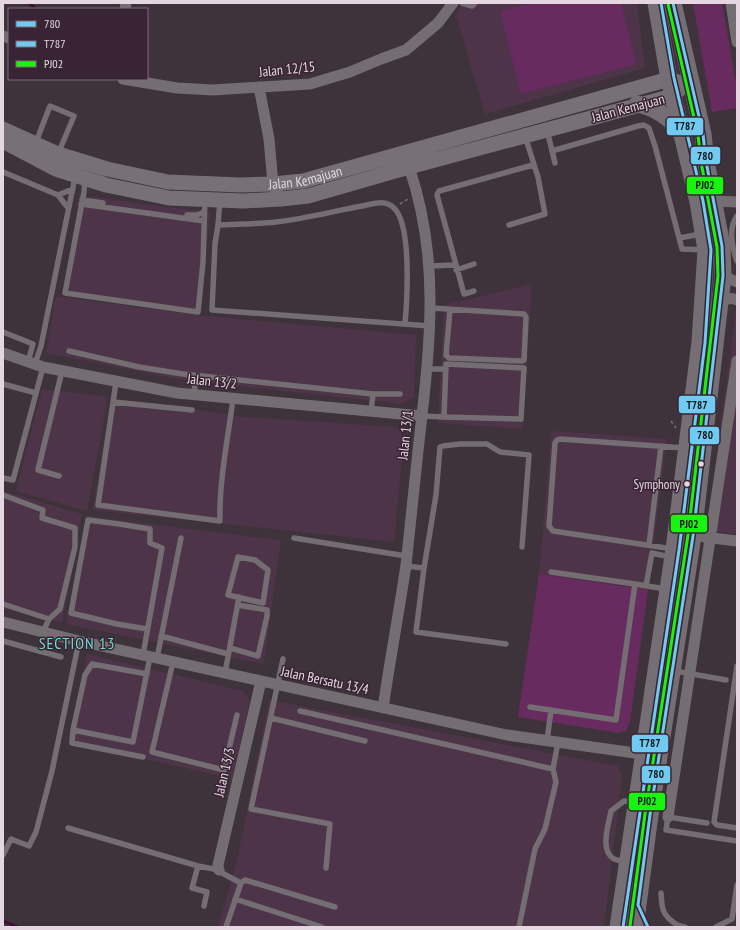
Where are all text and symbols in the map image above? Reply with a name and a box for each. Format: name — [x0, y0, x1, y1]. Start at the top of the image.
legend — [8, 8, 148, 80]
text: 780 — [44, 16, 60, 31]
text: T787 — [44, 36, 66, 51]
text: PJ02 — [44, 56, 63, 71]
street label: Jalan 12/15 — [257, 57, 316, 81]
street label: Jalan Kemajuan — [589, 90, 666, 127]
line badge: T787 — [666, 117, 704, 136]
text: T787 — [675, 119, 696, 133]
line badge: 780 — [690, 146, 721, 165]
text: 780 — [697, 149, 713, 163]
street label: Jalan Kemajuan — [267, 162, 344, 193]
line badge: PJ02 — [686, 176, 724, 195]
text: PJ02 — [696, 178, 714, 192]
street label: Jalan 13/2 — [185, 369, 238, 393]
line badge: T787 — [678, 395, 716, 414]
text: T787 — [687, 398, 708, 412]
street label: Jalan 13/1 — [393, 409, 417, 462]
line badge: 780 — [689, 426, 720, 445]
text: 780 — [697, 428, 713, 442]
unlabelled marker — [696, 459, 706, 469]
place label: Symphony — [633, 476, 680, 493]
marker: Symphony — [682, 479, 692, 489]
line badge: PJ02 — [670, 514, 708, 533]
text: PJ02 — [680, 517, 698, 531]
district label: SECTION 13 — [39, 633, 115, 653]
street label: Jalan Bersatu 13/4 — [278, 662, 371, 698]
line badge: T787 — [631, 734, 669, 753]
text: T787 — [640, 736, 661, 750]
street label: Jalan 13/3 — [209, 746, 238, 799]
line badge: 780 — [641, 765, 671, 784]
text: 780 — [648, 767, 664, 781]
line badge: PJ02 — [628, 792, 666, 811]
text: PJ02 — [638, 794, 656, 808]

